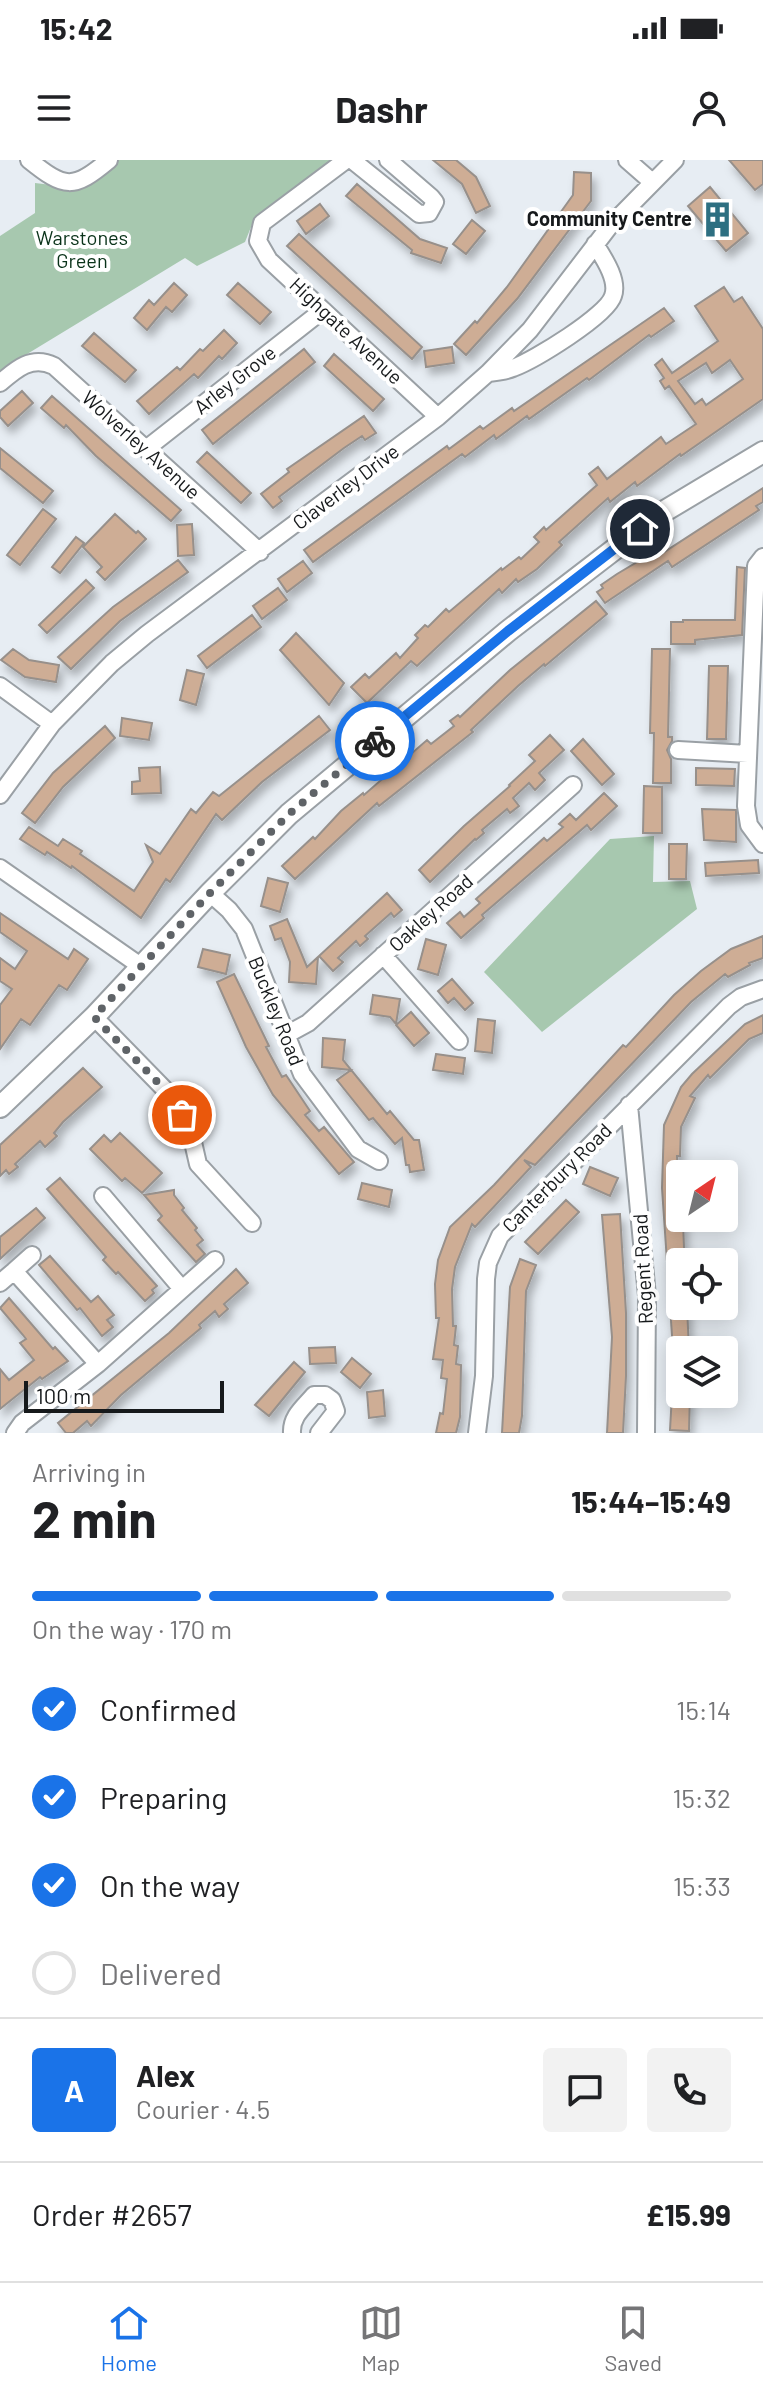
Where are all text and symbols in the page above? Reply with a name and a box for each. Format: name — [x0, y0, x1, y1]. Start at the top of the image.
text: 15:42 — [40, 10, 113, 46]
icon: menu — [32, 86, 76, 130]
icon: person — [687, 86, 731, 130]
text: Dashr — [335, 87, 428, 130]
building icon: Community Centre — [699, 200, 737, 238]
place label: Community Centre — [527, 206, 692, 230]
park label: Warstones Green — [36, 225, 128, 272]
street label: Highgate Avenue — [285, 272, 408, 389]
street label: Arley Grove — [189, 340, 280, 419]
street label: Wolverley Avenue — [78, 385, 206, 504]
street label: Claverley Drive — [288, 438, 403, 534]
pin — [606, 495, 674, 563]
icon: home — [618, 507, 662, 551]
courier — [335, 701, 415, 781]
icon: bike — [353, 719, 397, 763]
street label: Oakley Road — [383, 868, 477, 956]
street label: Buckley Road — [244, 952, 310, 1069]
pin — [148, 1081, 216, 1149]
icon: bag — [160, 1093, 204, 1137]
street label: Canterbury Road — [497, 1118, 616, 1237]
north arrow — [666, 1160, 738, 1232]
map controls — [666, 1160, 738, 1408]
street label: Regent Road — [627, 1213, 657, 1325]
button: locate — [666, 1248, 738, 1320]
button: layers — [666, 1336, 738, 1408]
scale bar — [24, 1377, 224, 1413]
text: 100 m — [36, 1382, 91, 1408]
text: Arriving in — [32, 1456, 146, 1487]
text: 15:44–15:49 — [571, 1483, 731, 1519]
text: 2 min — [32, 1486, 157, 1548]
text: On the way · 170 m — [32, 1613, 232, 1644]
icon: check — [32, 1687, 76, 1731]
text: Confirmed — [100, 1691, 237, 1727]
text: 15:14 — [676, 1694, 731, 1725]
icon: check — [32, 1775, 76, 1819]
text: Preparing — [100, 1779, 227, 1815]
text: 15:32 — [672, 1782, 731, 1813]
icon: check — [32, 1863, 76, 1907]
text: On the way — [100, 1867, 240, 1903]
text: 15:33 — [673, 1870, 731, 1901]
text: Delivered — [100, 1955, 222, 1991]
button: chat — [543, 2048, 627, 2132]
button: phone — [647, 2048, 731, 2132]
text: Alex — [136, 2057, 195, 2093]
text: A — [64, 2072, 84, 2108]
text: Courier · 4.5 — [136, 2093, 270, 2124]
text: Order #2657 — [32, 2196, 192, 2232]
text: £15.99 — [646, 2196, 731, 2232]
tab: Home — [101, 2301, 157, 2375]
tab: Map — [359, 2301, 403, 2375]
tab: Saved — [604, 2301, 662, 2375]

